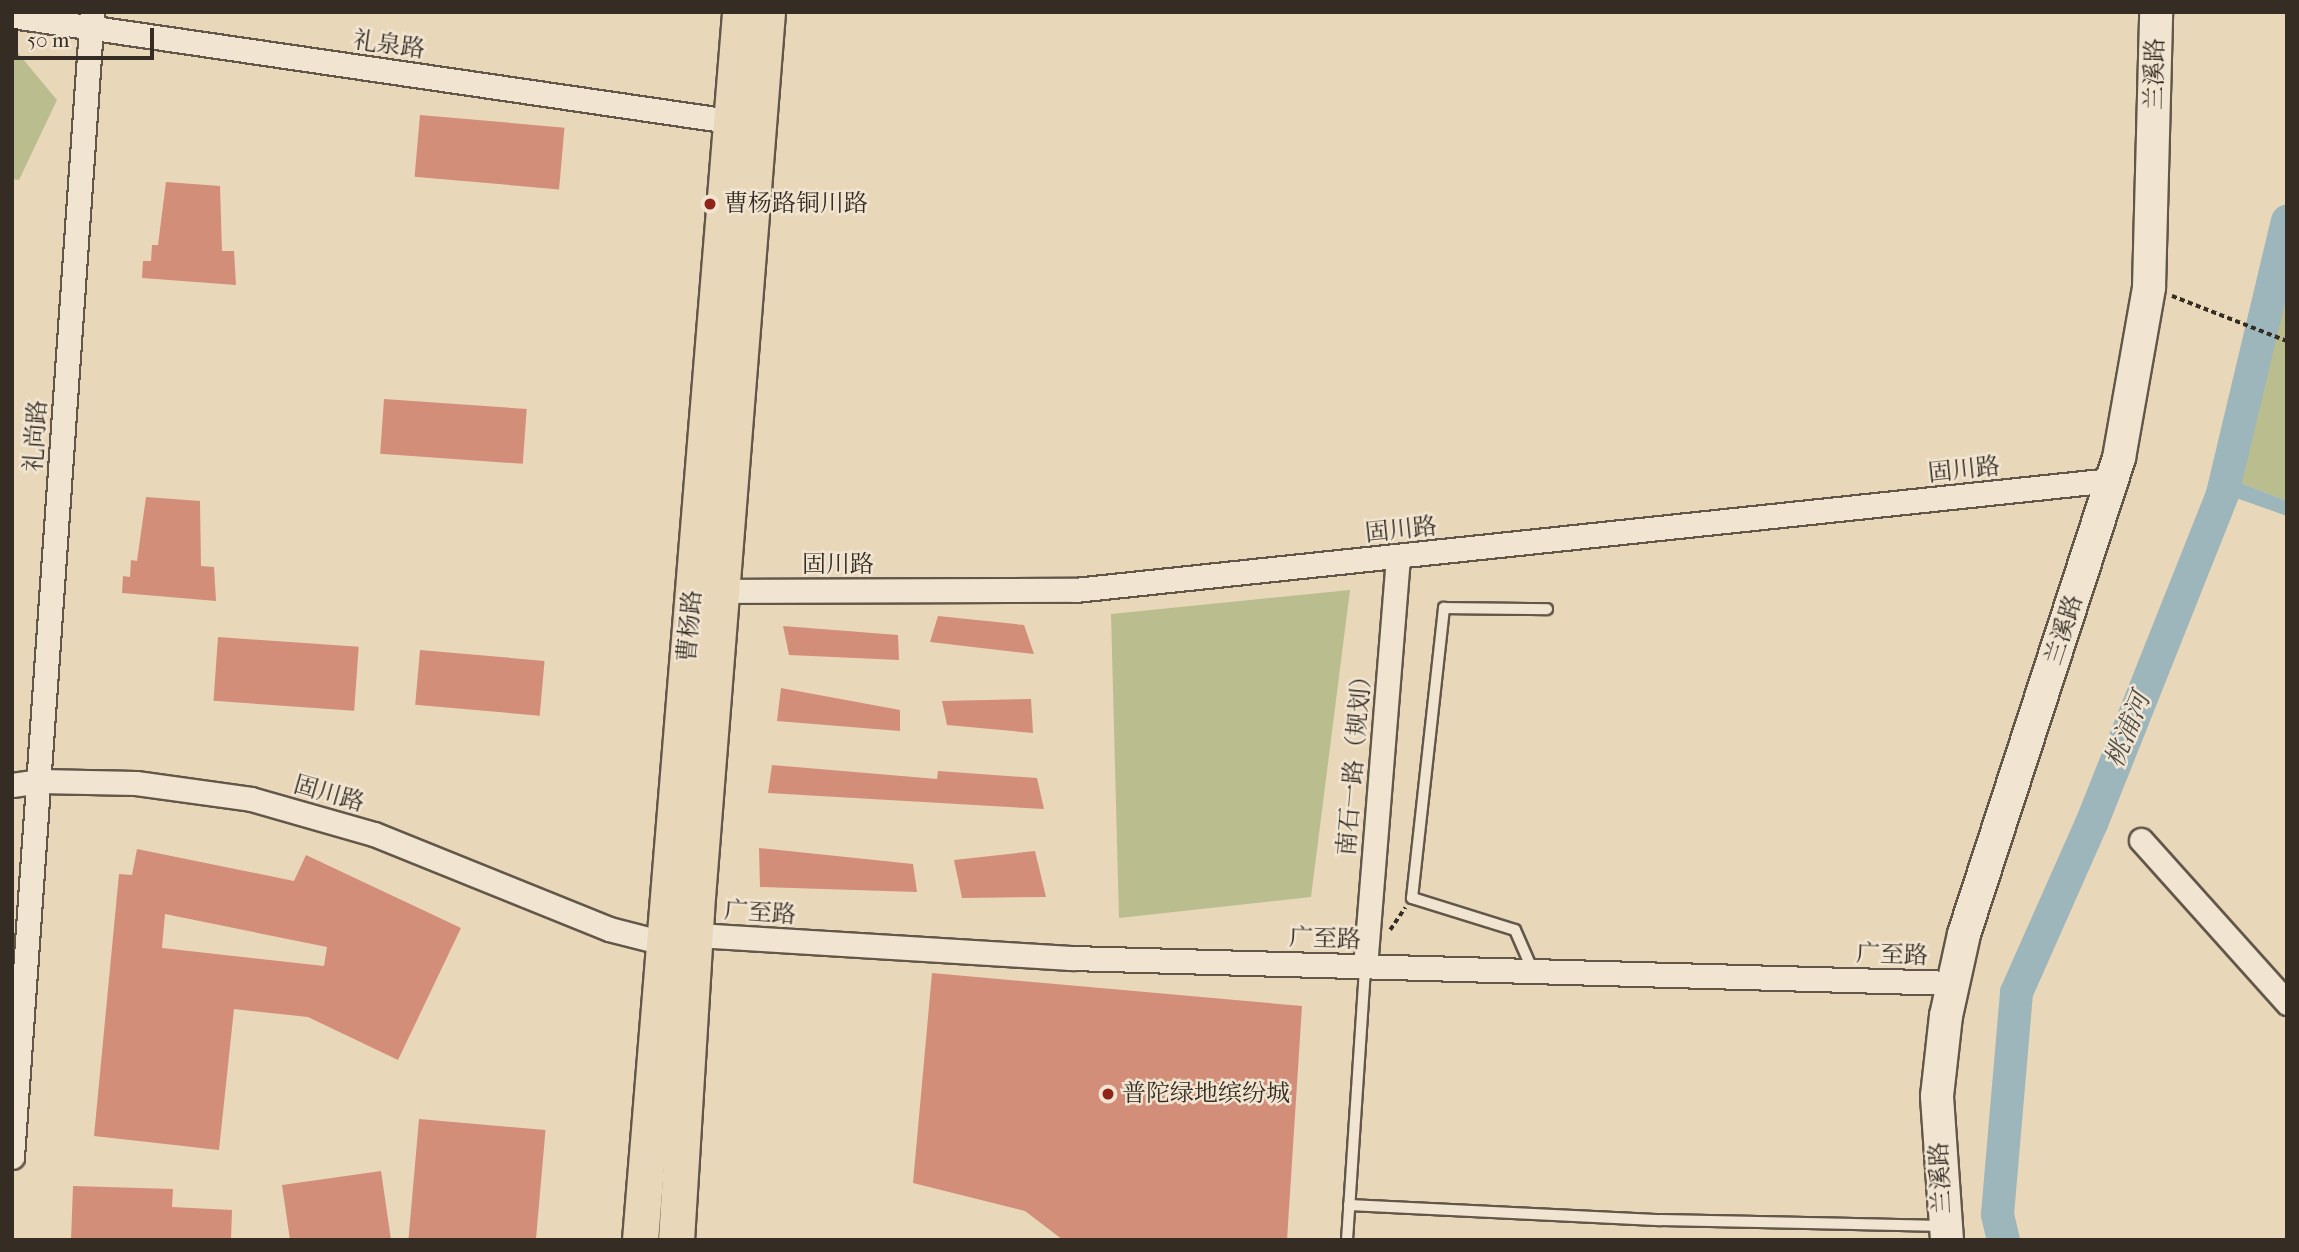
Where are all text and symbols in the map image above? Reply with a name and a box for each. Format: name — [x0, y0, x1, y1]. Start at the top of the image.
scale bar — [18, 14, 158, 58]
street label: 礼泉路 — [351, 26, 427, 64]
text: 50 m — [27, 28, 70, 52]
street label: 兰溪路 — [2140, 38, 2170, 110]
place label: 曹杨路铜川路 — [724, 190, 868, 218]
marker: 曹杨路铜川路 — [702, 196, 718, 212]
street label: 礼尚路 — [19, 399, 53, 473]
street label: 固川路 — [1927, 452, 2001, 488]
street label: 固川路 — [1364, 512, 1438, 548]
street label: 固川路 — [802, 551, 874, 579]
street label: 曹杨路 — [673, 589, 707, 663]
street label: 兰溪路 — [2039, 591, 2089, 669]
street label: 南石一路（规划） — [1332, 663, 1378, 857]
water label: 桃浦河 — [2099, 688, 2157, 772]
street label: 固川路 — [290, 770, 368, 818]
street label: 广至路 — [723, 896, 797, 930]
street label: 广至路 — [1289, 923, 1361, 955]
street label: 广至路 — [1856, 939, 1928, 971]
place label: 普陀绿地缤纷城 — [1122, 1080, 1290, 1108]
marker: 普陀绿地缤纷城 — [1100, 1086, 1116, 1102]
street label: 兰溪路 — [1925, 1141, 1957, 1215]

